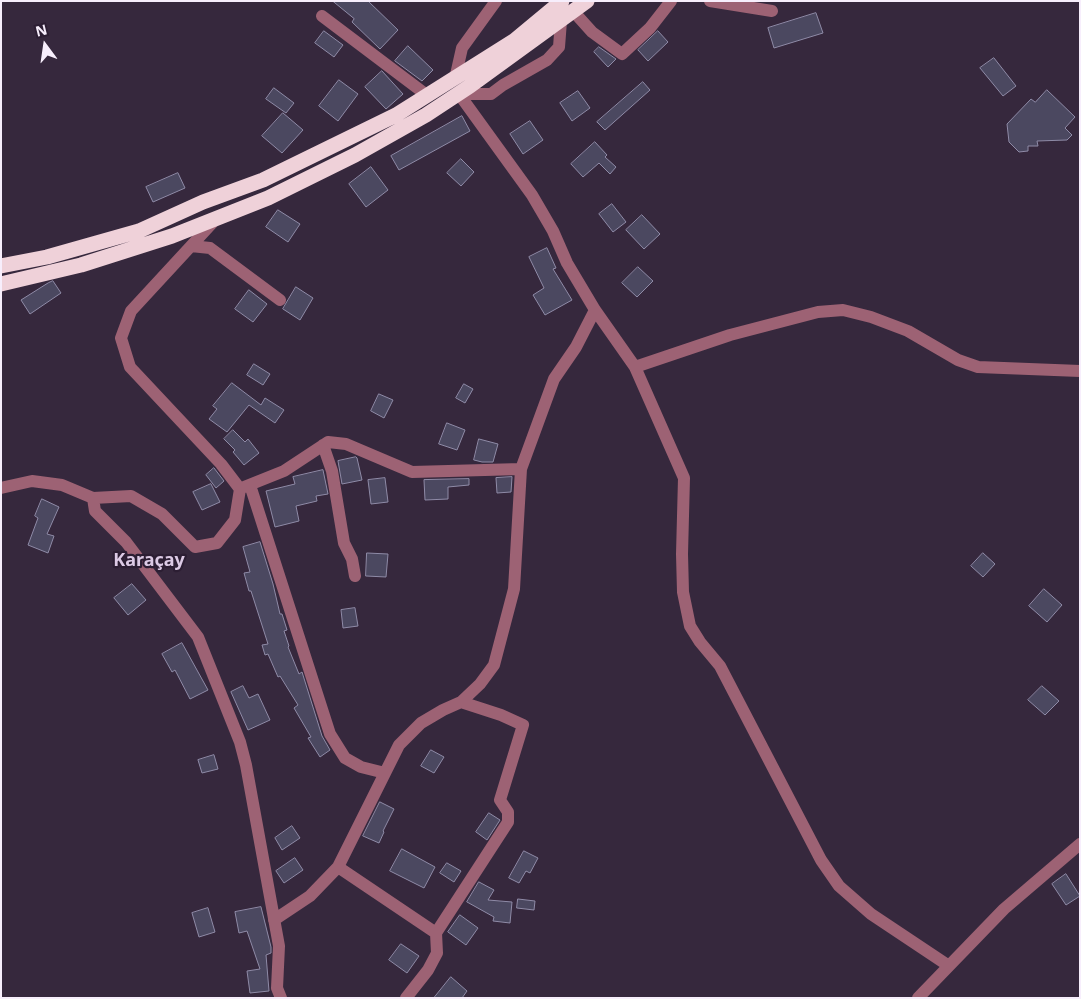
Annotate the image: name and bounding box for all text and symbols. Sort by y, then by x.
text: N [33,19,49,41]
north arrow [20,20,70,70]
district label: Karaçay [113,550,185,572]

